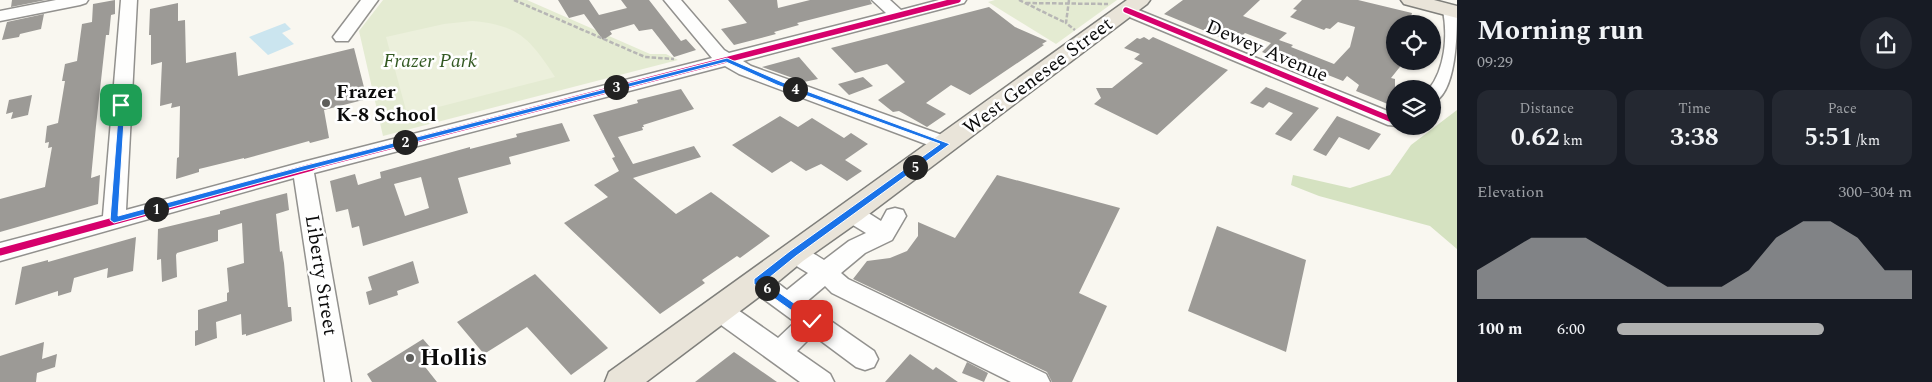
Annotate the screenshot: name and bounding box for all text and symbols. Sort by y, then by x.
street label: West Genesee Street [957,9,1119,143]
text: Morning run [1477,9,1644,52]
street label: Dewey Avenue [1201,12,1333,90]
map controls [1386,15,1441,135]
button: locate [1386,15,1441,70]
button: share [1860,17,1912,69]
park label: Frazer Park [383,46,478,76]
text: 09:29 [1477,50,1513,74]
pin: 3 [604,74,628,100]
pin: 4 [782,76,808,102]
place label: Frazer K-8 School [336,77,436,130]
text: 3 [613,77,620,98]
text: 4 [792,79,799,100]
button: layers [1386,80,1441,135]
pin [100,84,142,126]
icon: arrive [107,91,135,119]
marker: Frazer K-8 School [320,97,332,109]
text: Distance [1520,98,1574,119]
text: Time [1678,98,1711,119]
text: Pace [1828,98,1857,119]
text: 0.62 [1511,119,1560,157]
text: 3:38 [1670,119,1719,157]
text: 5:51 [1804,119,1853,157]
pin: 2 [392,130,418,154]
text: km [1560,130,1583,151]
text: /km [1853,130,1880,151]
text: 2 [402,132,409,153]
pin: 5 [902,154,928,180]
text: 5 [912,157,919,178]
text: Elevation [1477,180,1544,204]
text: 300–304 m [1838,180,1912,204]
pin: 1 [144,196,168,222]
text: 1 [153,199,160,220]
street label: Liberty Street [297,212,345,338]
pin: 6 [754,276,780,300]
text: 6 [764,278,771,299]
pin [791,300,833,342]
icon: check [798,307,826,335]
text: 100 m [1477,317,1522,341]
text: 6:00 [1557,317,1585,341]
place label: Hollis [420,340,487,376]
marker: Hollis [404,352,416,364]

